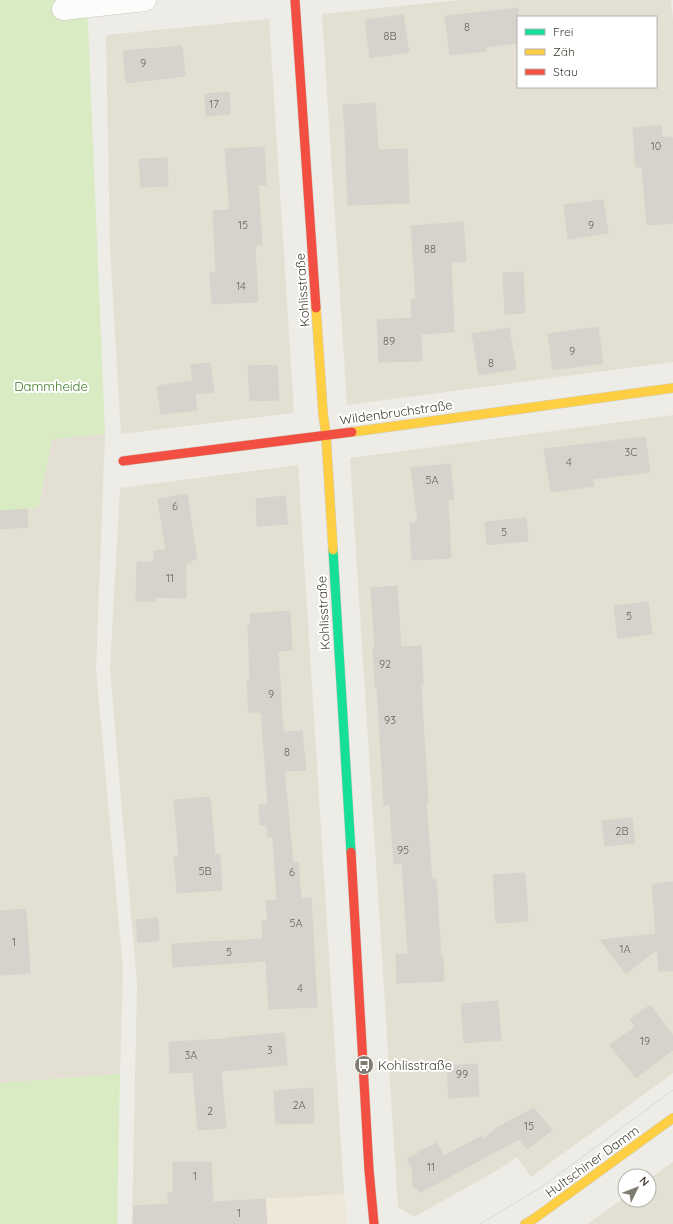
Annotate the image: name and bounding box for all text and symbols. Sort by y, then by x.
legend [517,16,657,88]
house number: 8 [464,20,470,34]
text: Frei [553,24,573,39]
house number: 8B [383,29,397,43]
text: Zäh [553,44,575,59]
house number: 9 [140,56,146,70]
text: Stau [553,64,578,79]
house number: 17 [209,97,219,111]
house number: 10 [651,139,661,153]
house number: 15 [238,218,248,232]
house number: 9 [588,218,594,232]
house number: 88 [424,242,436,256]
street label: Kohlisstraße [291,253,313,327]
house number: 14 [236,279,246,293]
house number: 89 [383,334,395,348]
house number: 9 [569,344,575,358]
house number: 8 [488,356,494,370]
park label: Dammheide [14,378,88,394]
street label: Wildenbruchstraße [339,396,453,428]
house number: 3C [625,445,637,459]
house number: 4 [566,455,572,469]
house number: 5A [425,473,439,487]
house number: 6 [172,499,178,513]
house number: 5 [501,525,507,539]
house number: 11 [166,571,174,585]
street label: Kohlisstraße [313,576,333,650]
house number: 5 [626,609,632,623]
house number: 92 [379,657,391,671]
house number: 9 [268,687,274,701]
house number: 93 [384,713,396,727]
house number: 8 [284,745,290,759]
house number: 2B [615,824,629,838]
house number: 95 [397,843,409,857]
house number: 5B [198,864,212,878]
house number: 6 [289,865,295,879]
house number: 5A [289,916,303,930]
house number: 1 [12,935,16,949]
house number: 1A [619,942,631,956]
house number: 5 [226,945,232,959]
house number: 4 [297,981,303,995]
house number: 19 [640,1034,650,1048]
house number: 3 [267,1043,273,1057]
house number: 3A [185,1048,197,1062]
bus stop icon: Kohlisstraße [353,1054,375,1076]
place label: Kohlisstraße [378,1057,452,1073]
house number: 99 [456,1067,468,1081]
house number: 2A [292,1098,306,1112]
house number: 2 [207,1104,213,1118]
house number: 15 [524,1119,534,1133]
street label: Hultschiner Damm [542,1122,642,1200]
house number: 11 [427,1160,435,1174]
north arrow [617,1168,657,1208]
house number: 1 [193,1169,197,1183]
text: N [636,1173,652,1189]
house number: 1 [237,1206,241,1220]

